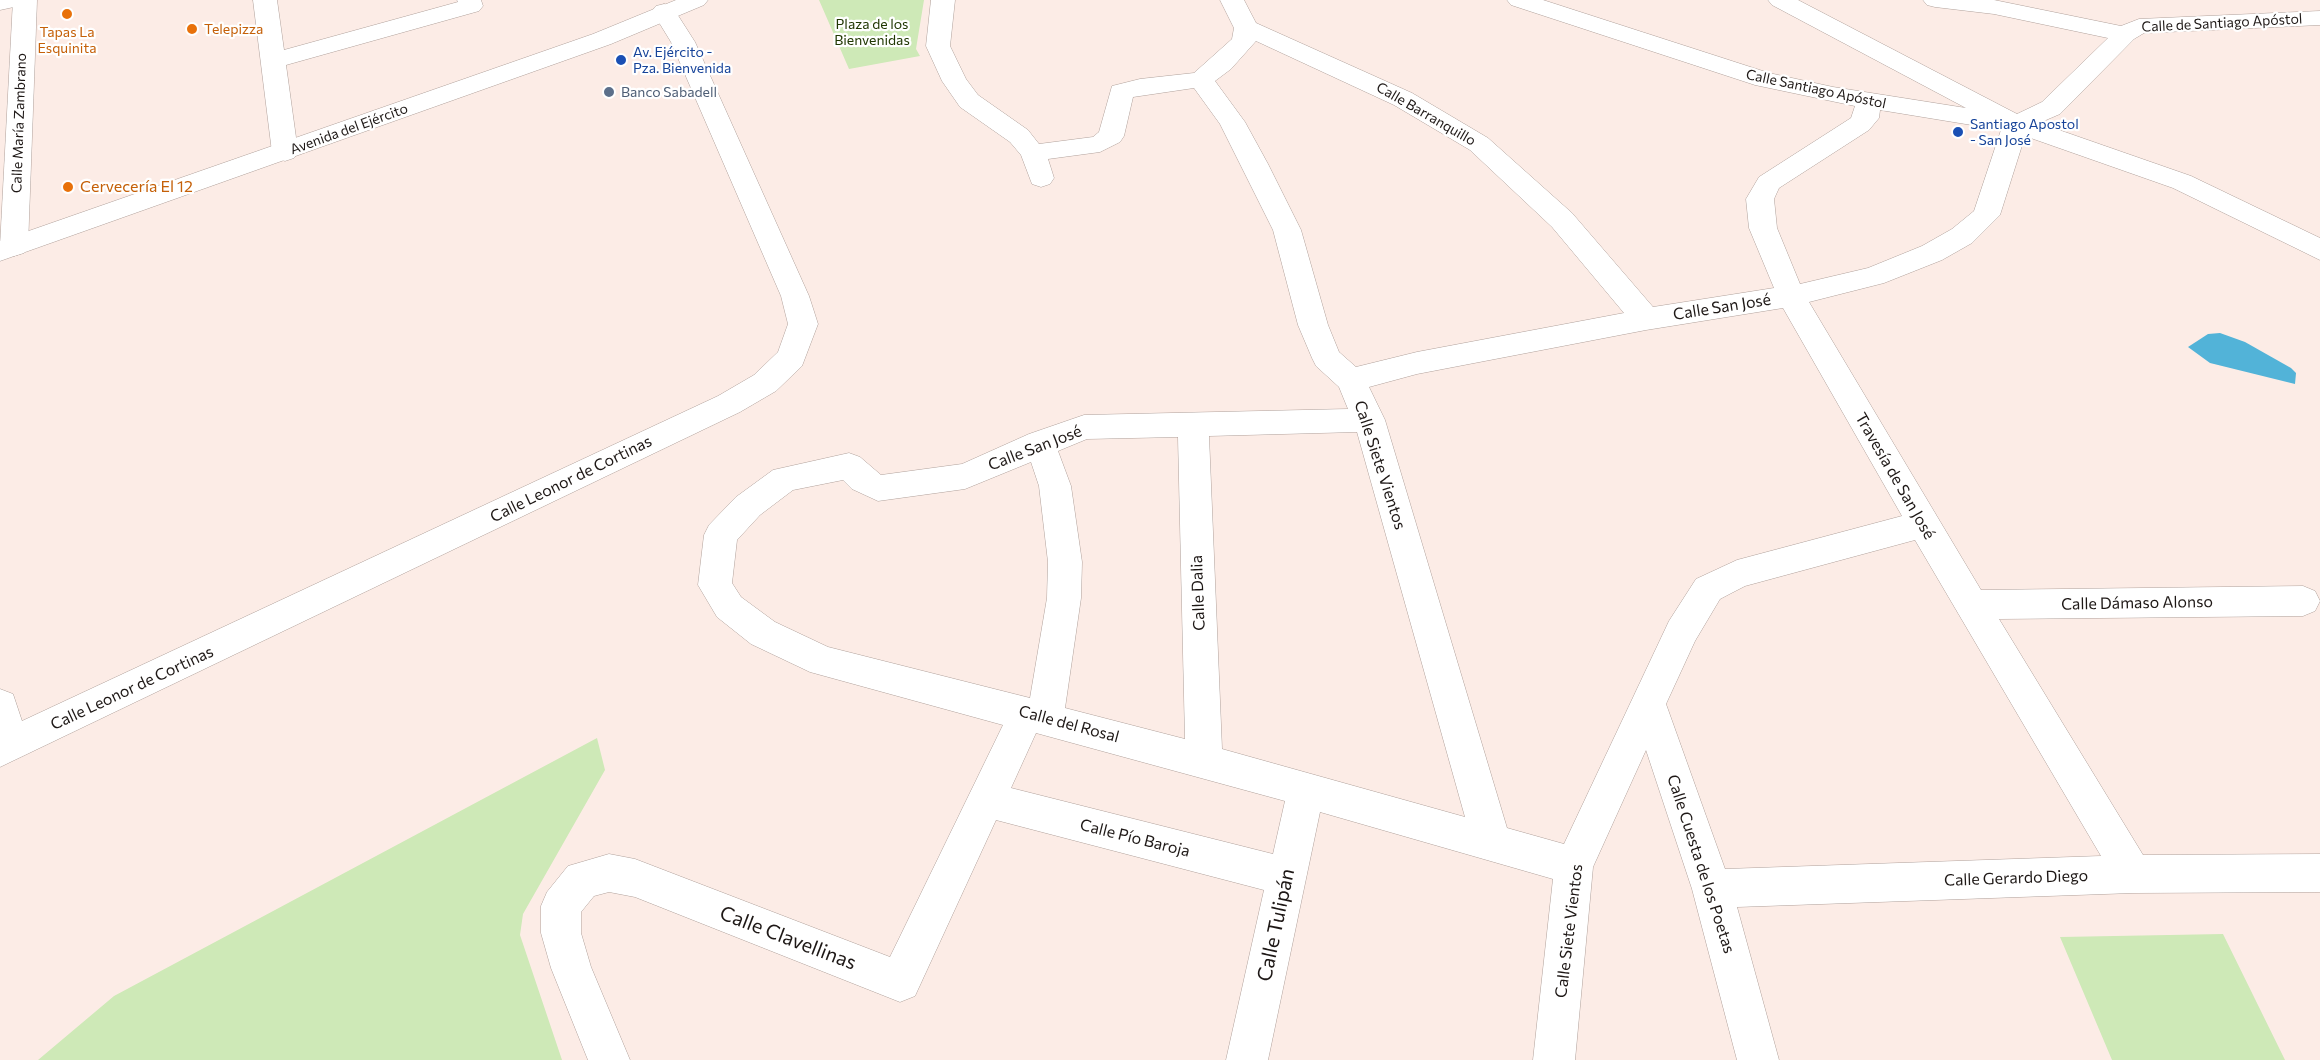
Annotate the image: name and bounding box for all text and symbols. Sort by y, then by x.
marker: Tapas La Esquinita [60,7,74,21]
street label: Calle de Santiago Apóstol [2141,10,2303,36]
park label: Plaza de los Bienvenidas [834,16,910,48]
place label: Telepizza [204,21,263,37]
marker: Telepizza [185,22,199,36]
place label: Tapas La Esquinita [38,24,96,56]
place label: Av. Ejército - Pza. Bienvenida [633,44,731,76]
street label: Calle María Zambrano [8,53,30,193]
marker: Av. Ejército - Pza. Bienvenida [614,53,628,67]
street label: Calle Santiago Apóstol [1744,66,1888,112]
street label: Calle Barranquillo [1373,79,1479,149]
place label: Banco Sabadell [621,84,717,100]
marker: Banco Sabadell [602,85,616,99]
street label: Avenida del Ejército [288,100,410,158]
place label: Santiago Apostol - San José [1970,116,2079,148]
marker: Santiago Apostol - San José [1951,125,1965,139]
place label: Cervecería El 12 [80,177,193,197]
marker: Cervecería El 12 [61,180,75,194]
street label: Calle San José [1672,290,1772,324]
street label: Calle Siete Vientos [1350,398,1410,532]
street label: Travesía de San José [1851,409,1939,543]
street label: Calle San José [985,421,1085,475]
street label: Calle Leonor de Cortinas [487,431,655,527]
street label: Calle Dalia [1187,555,1209,631]
street label: Calle Dámaso Alonso [2061,592,2213,614]
street label: Calle Leonor de Cortinas [48,642,216,734]
street label: Calle del Rosal [1017,701,1121,747]
street label: Calle Cuesta de los Poetas [1663,772,1739,956]
street label: Calle Pío Baroja [1078,815,1192,861]
street label: Calle Siete Vientos [1551,863,1587,999]
street label: Calle Tulipán [1252,866,1300,984]
street label: Calle Gerardo Diego [1944,866,2088,890]
street label: Calle Clavellinas [716,901,860,975]

